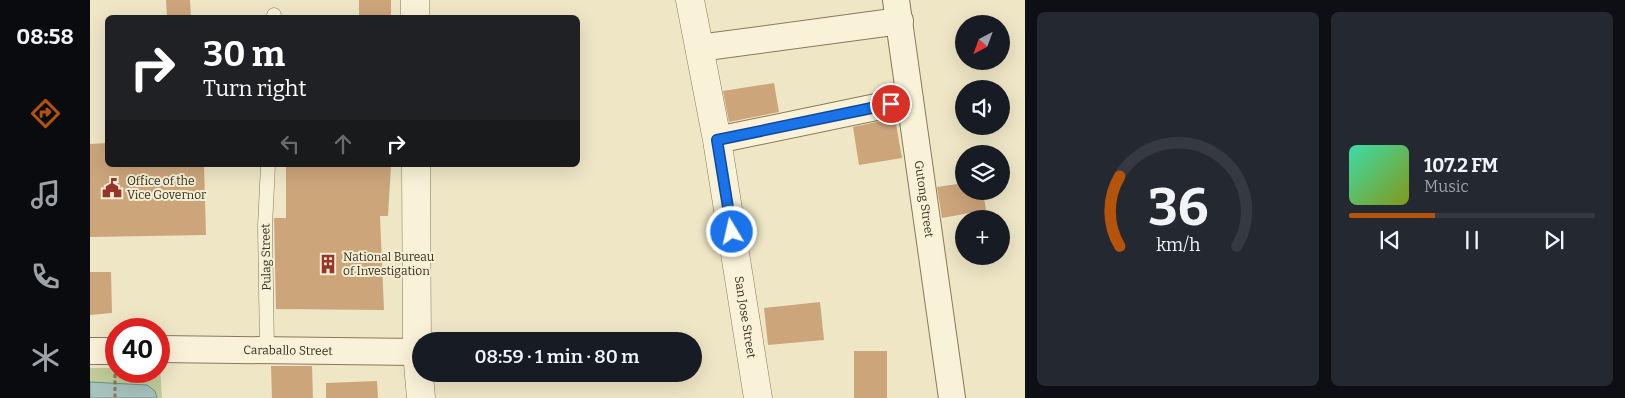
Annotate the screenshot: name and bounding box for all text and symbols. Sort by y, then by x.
north arrow [955,15,1010,70]
map controls [955,15,1010,265]
text: 08:58 [16,23,74,50]
text: 30 m [203,33,285,75]
icon: right [120,35,185,100]
text: Turn right [203,75,306,102]
button: sound [955,80,1010,135]
pin [870,83,912,125]
icon: arrive [877,90,905,118]
icon: directions [28,96,63,131]
icon: left [276,130,304,158]
icon: ahead [329,130,357,158]
icon: right [382,130,410,158]
button: layers [955,145,1010,200]
text: 107.2 FM [1424,154,1498,177]
street label: Gutong Street [912,159,936,239]
place label: Office of the Vice Governor [127,174,207,202]
text: 36 [1148,176,1208,239]
icon: music [28,177,63,212]
public building icon: Office of the Vice Governor [101,177,123,199]
text: Music [1424,177,1469,196]
position arrow [705,205,757,257]
button: + [955,210,1010,265]
street label: Pulag Street [258,223,274,291]
icon: previous [1376,226,1404,254]
icon: pause [1458,226,1486,254]
icon: next [1540,226,1568,254]
text: km/h [1156,234,1200,256]
place label: National Bureau of Investigation [343,250,435,278]
building icon: National Bureau of Investigation [317,253,339,275]
icon: phone [28,259,63,294]
street label: San Jose Street [732,275,759,360]
speed limit sign: 40 [105,318,170,383]
icon: climate [28,340,63,375]
street label: Caraballo Street [243,343,333,358]
text: 08:59 · 1 min · 80 m [475,345,639,368]

